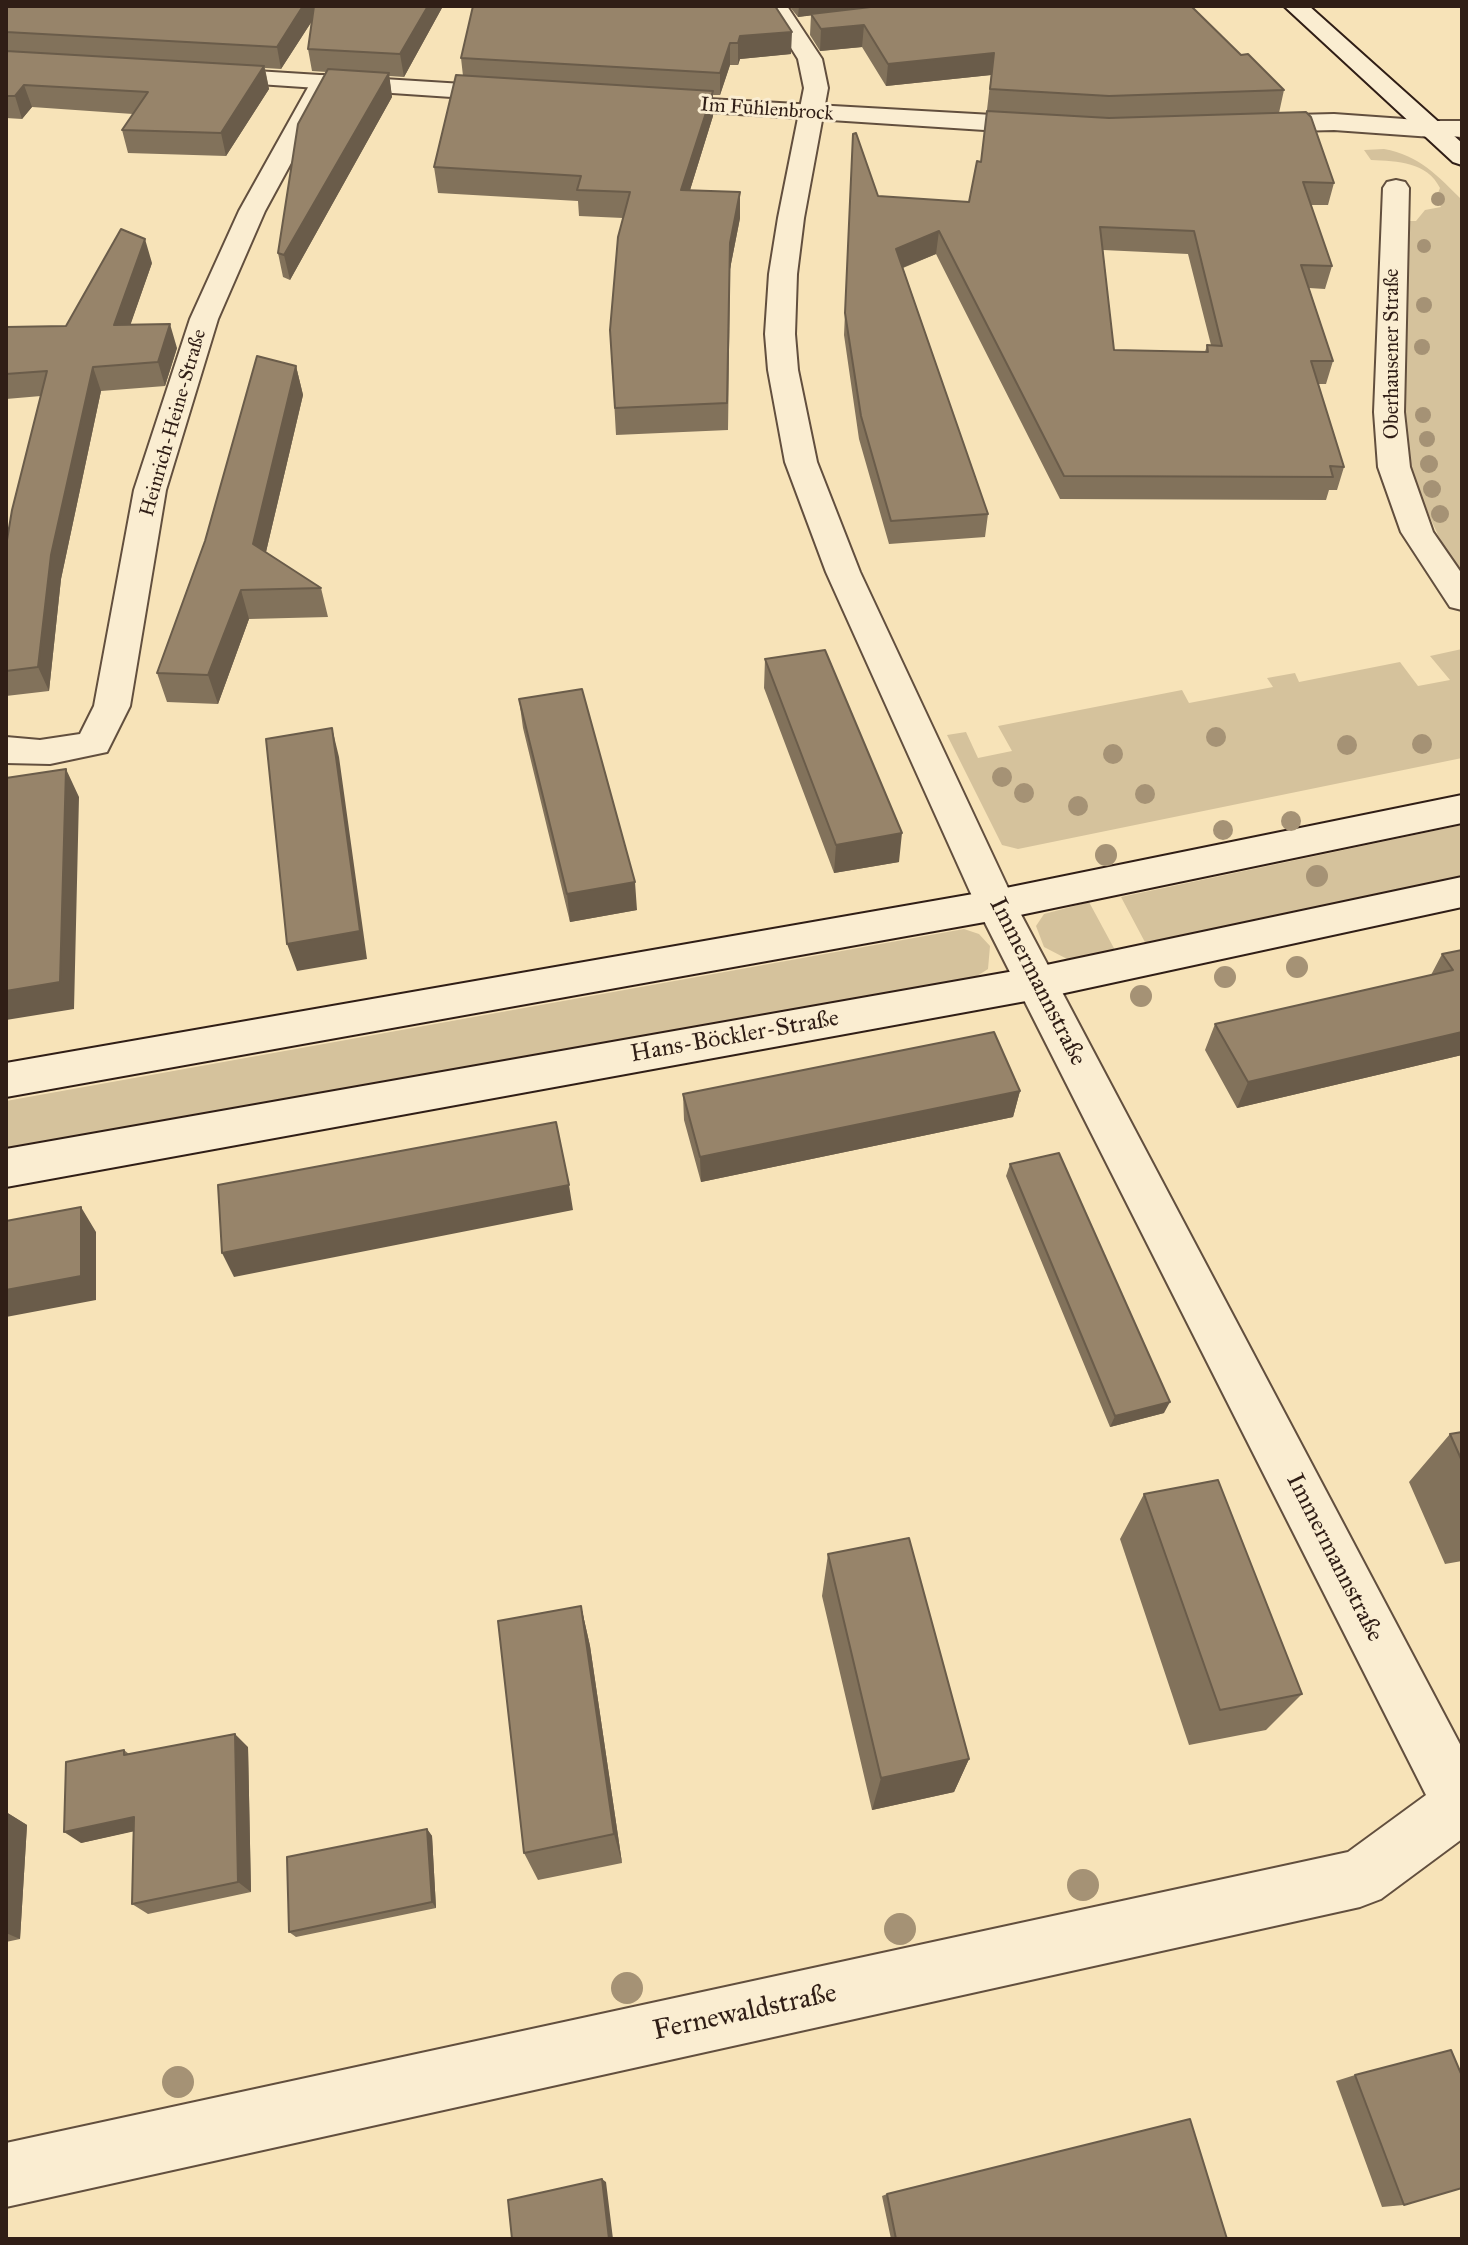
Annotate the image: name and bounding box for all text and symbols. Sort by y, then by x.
street label: Im Fuhlenbrock [699,93,835,127]
street label: Oberhausener Straße [1381,269,1405,439]
street label: Heinrich-Heine-Straße [136,326,212,520]
street label: Immermannstraße [982,893,1092,1071]
street label: Hans-Böckler-Straße [629,1004,841,1070]
street label: Immermannstraße [1279,1469,1389,1647]
street label: Fernewaldstraße [650,1977,840,2049]

